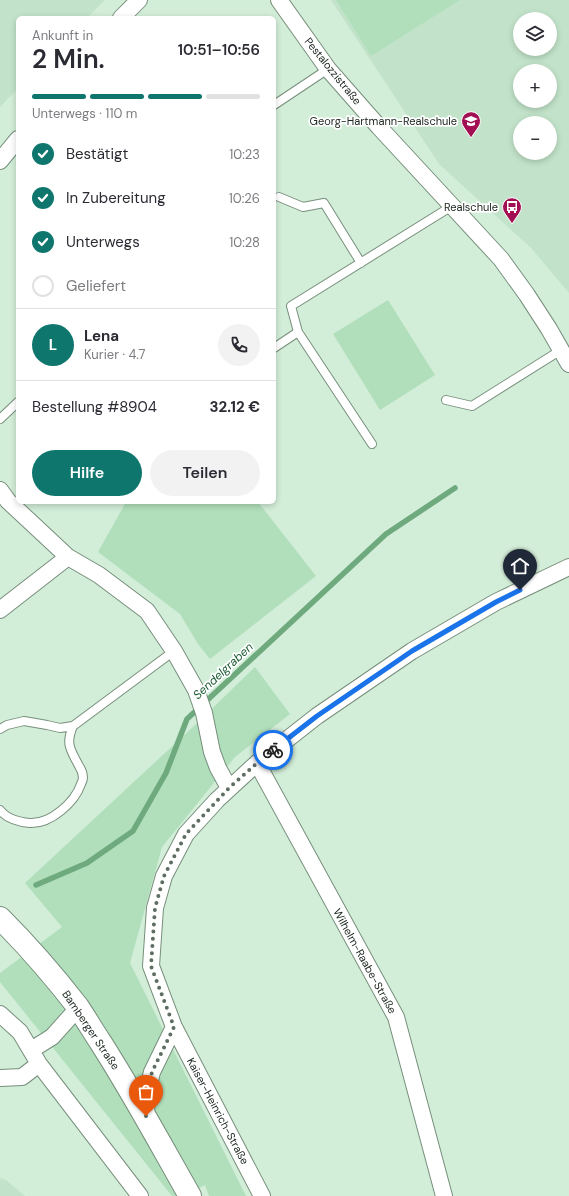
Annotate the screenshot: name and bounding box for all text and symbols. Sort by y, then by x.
map controls [513,12,557,160]
button: layers [513,12,557,56]
text: Ankunft in [32,27,93,44]
street label: Pestalozzistraße [302,35,364,107]
text: 10:51–10:56 [178,40,260,60]
text: 2 Min. [32,42,105,76]
button: + [513,64,557,108]
text: Unterwegs · 110 m [32,105,137,122]
school or university icon: Georg-Hartmann-Realschule [460,110,482,138]
place label: Georg-Hartmann-Realschule [310,114,457,128]
button: − [513,116,557,160]
icon: check [32,143,54,165]
text: Bestätigt [66,144,128,164]
text: 10:23 [229,146,260,163]
icon: check [32,187,54,209]
text: In Zubereitung [66,188,166,208]
text: 10:26 [229,190,260,207]
bus stop icon: Realschule [501,196,523,224]
place label: Realschule [444,200,498,214]
icon: check [32,231,54,253]
text: Unterwegs [66,232,140,252]
text: 10:28 [229,234,260,251]
text: Geliefert [66,276,126,296]
button: phone [218,324,260,366]
text: Lena [84,326,119,346]
text: L [49,335,57,355]
text: Kurier · 4.7 [84,346,145,363]
text: Bestellung #8904 [32,397,157,417]
text: 32.12 € [210,397,260,417]
button: Hilfe [32,450,142,496]
button: Teilen [150,450,260,496]
pin [503,549,537,590]
icon: home [509,555,531,577]
water label: Sendelgraben [190,639,257,703]
courier [253,730,293,770]
icon: bike [262,739,284,761]
street label: Wilhelm-Raabe-Straße [330,906,400,1016]
street label: Bamberger Straße [59,988,123,1072]
street label: Kaiser-Heinrich-Straße [184,1055,252,1167]
pin [129,1075,163,1116]
icon: bag [135,1081,157,1103]

